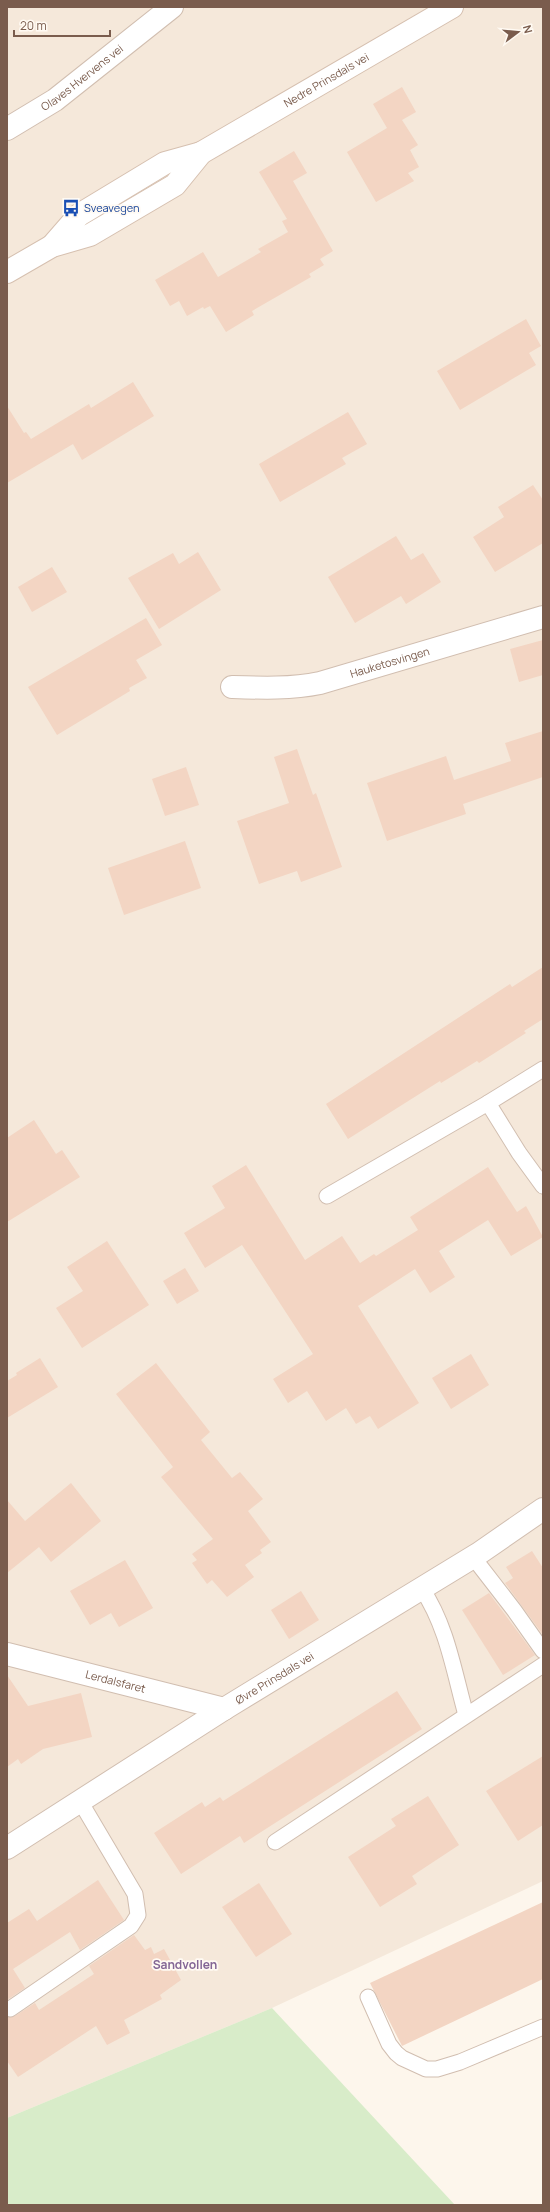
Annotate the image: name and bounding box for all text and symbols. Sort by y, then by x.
scale bar [14,12,110,38]
north arrow [498,12,538,52]
text: 20 m [20,17,47,34]
text: N [520,23,536,35]
street label: Olaves Hvervens vei [38,41,126,114]
street label: Nedre Prinsdals vei [281,49,371,110]
bus stop icon: Sveavegen [61,198,81,218]
place label: Sveavegen [84,200,139,215]
street label: Hauketosvingen [348,643,431,681]
street label: Øvre Prinsdals vei [232,1648,316,1707]
street label: Lerdalsfaret [84,1666,147,1696]
district label: Sandvollen [153,1956,217,1973]

